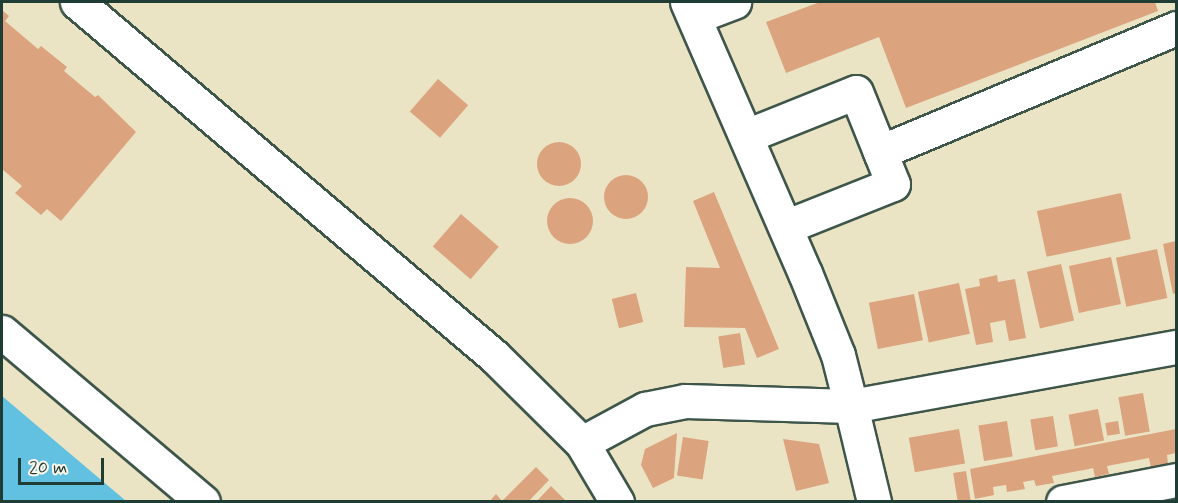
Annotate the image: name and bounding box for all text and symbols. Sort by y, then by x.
scale bar [21,446,106,484]
text: 20 m [29,456,67,480]

